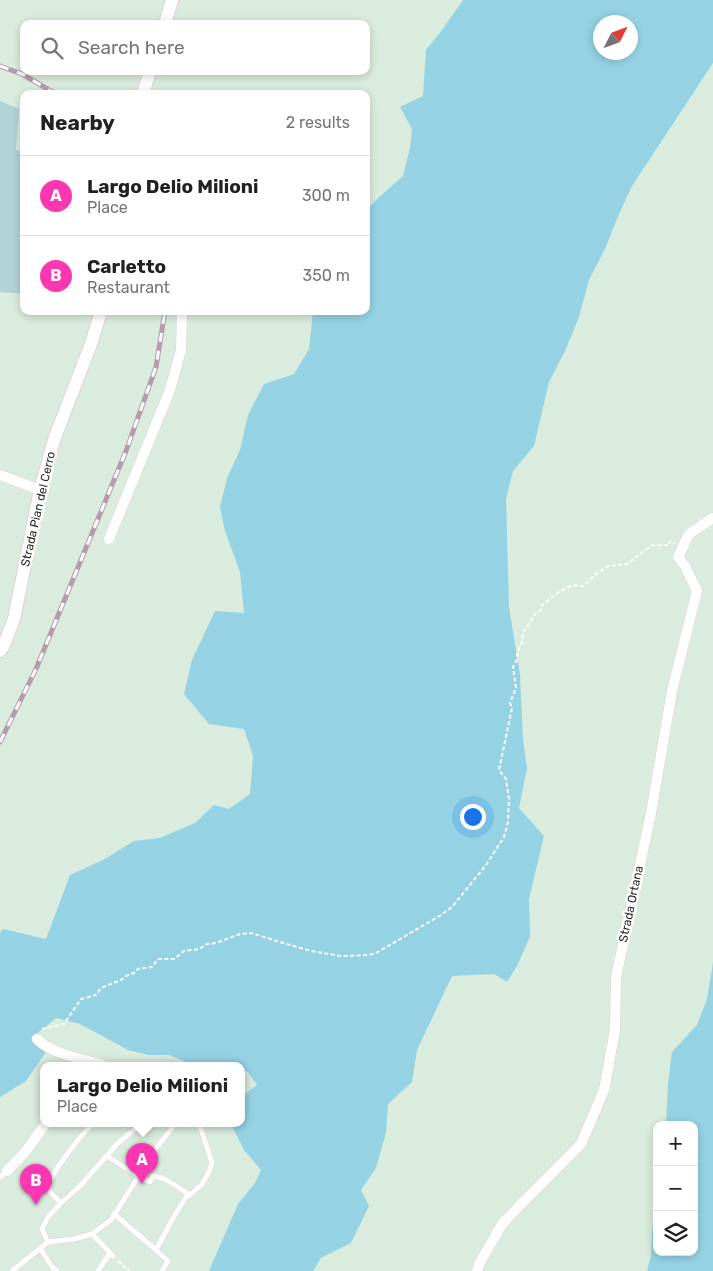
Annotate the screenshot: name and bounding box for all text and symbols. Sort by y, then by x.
north arrow [593,15,638,60]
search box [20,20,370,75]
icon: search [38,34,66,62]
text: Search here [78,36,185,59]
text: Nearby [40,110,115,135]
text: 2 results [286,113,350,132]
text: Largo Delio Milioni [87,175,259,198]
text: A [50,186,62,205]
text: 300 m [302,186,350,205]
text: Place [87,198,128,217]
text: Carletto [87,255,166,278]
text: B [50,266,62,285]
text: 350 m [303,266,350,285]
text: Restaurant [87,278,170,297]
street label: Strada Pian del Cerro [18,450,58,568]
your location [460,804,486,830]
street label: Strada Ortana [616,864,646,944]
popup [40,1062,245,1127]
text: Largo Delio Milioni [57,1074,228,1097]
text: Place [57,1097,98,1116]
map controls [653,1121,698,1256]
button: + [653,1121,698,1166]
pin: A [126,1143,158,1184]
pin: B [20,1164,52,1205]
button: − [653,1166,698,1211]
button: layers [653,1211,698,1256]

